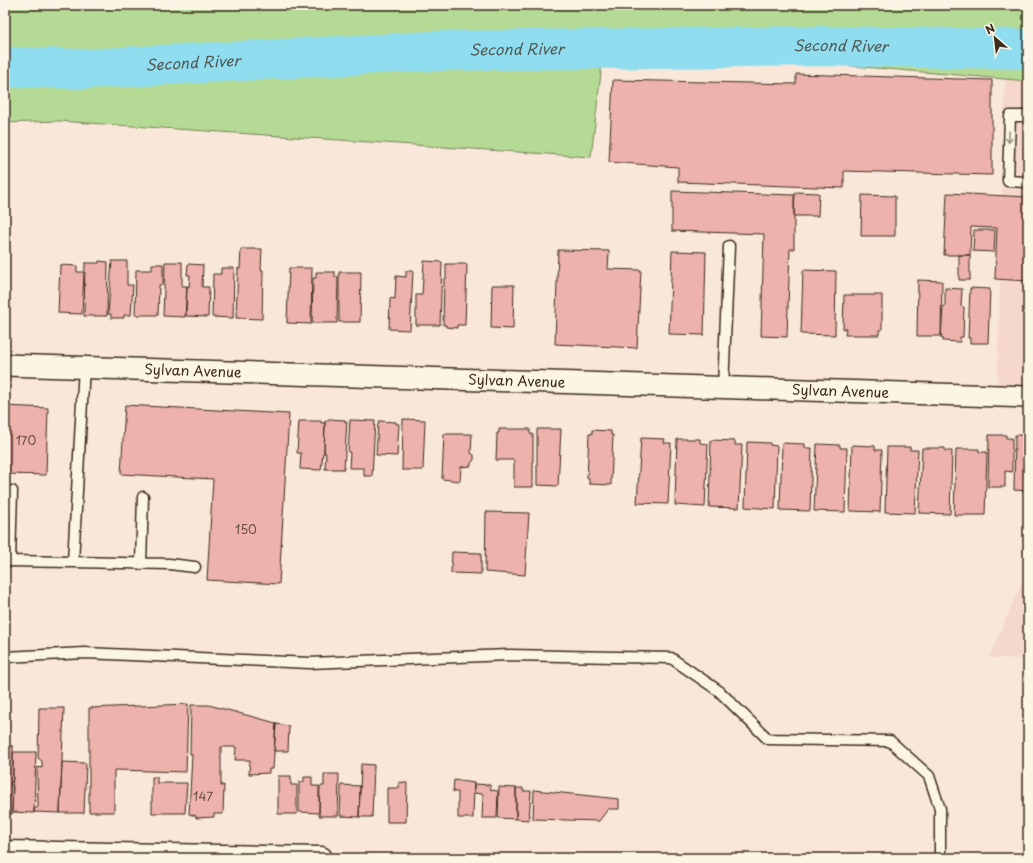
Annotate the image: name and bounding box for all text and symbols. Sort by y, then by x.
north arrow [975,18,1015,58]
text: N [982,19,998,38]
water label: Second River [793,33,890,57]
water label: Second River [469,36,566,61]
water label: Second River [145,48,243,76]
one-way arrow [1005,130,1013,143]
street label: Sylvan Avenue [144,358,242,382]
street label: Sylvan Avenue [468,368,566,393]
street label: Sylvan Avenue [792,379,890,403]
house number: 170 [16,431,37,449]
house number: 150 [235,520,257,538]
house number: 147 [193,787,213,805]

